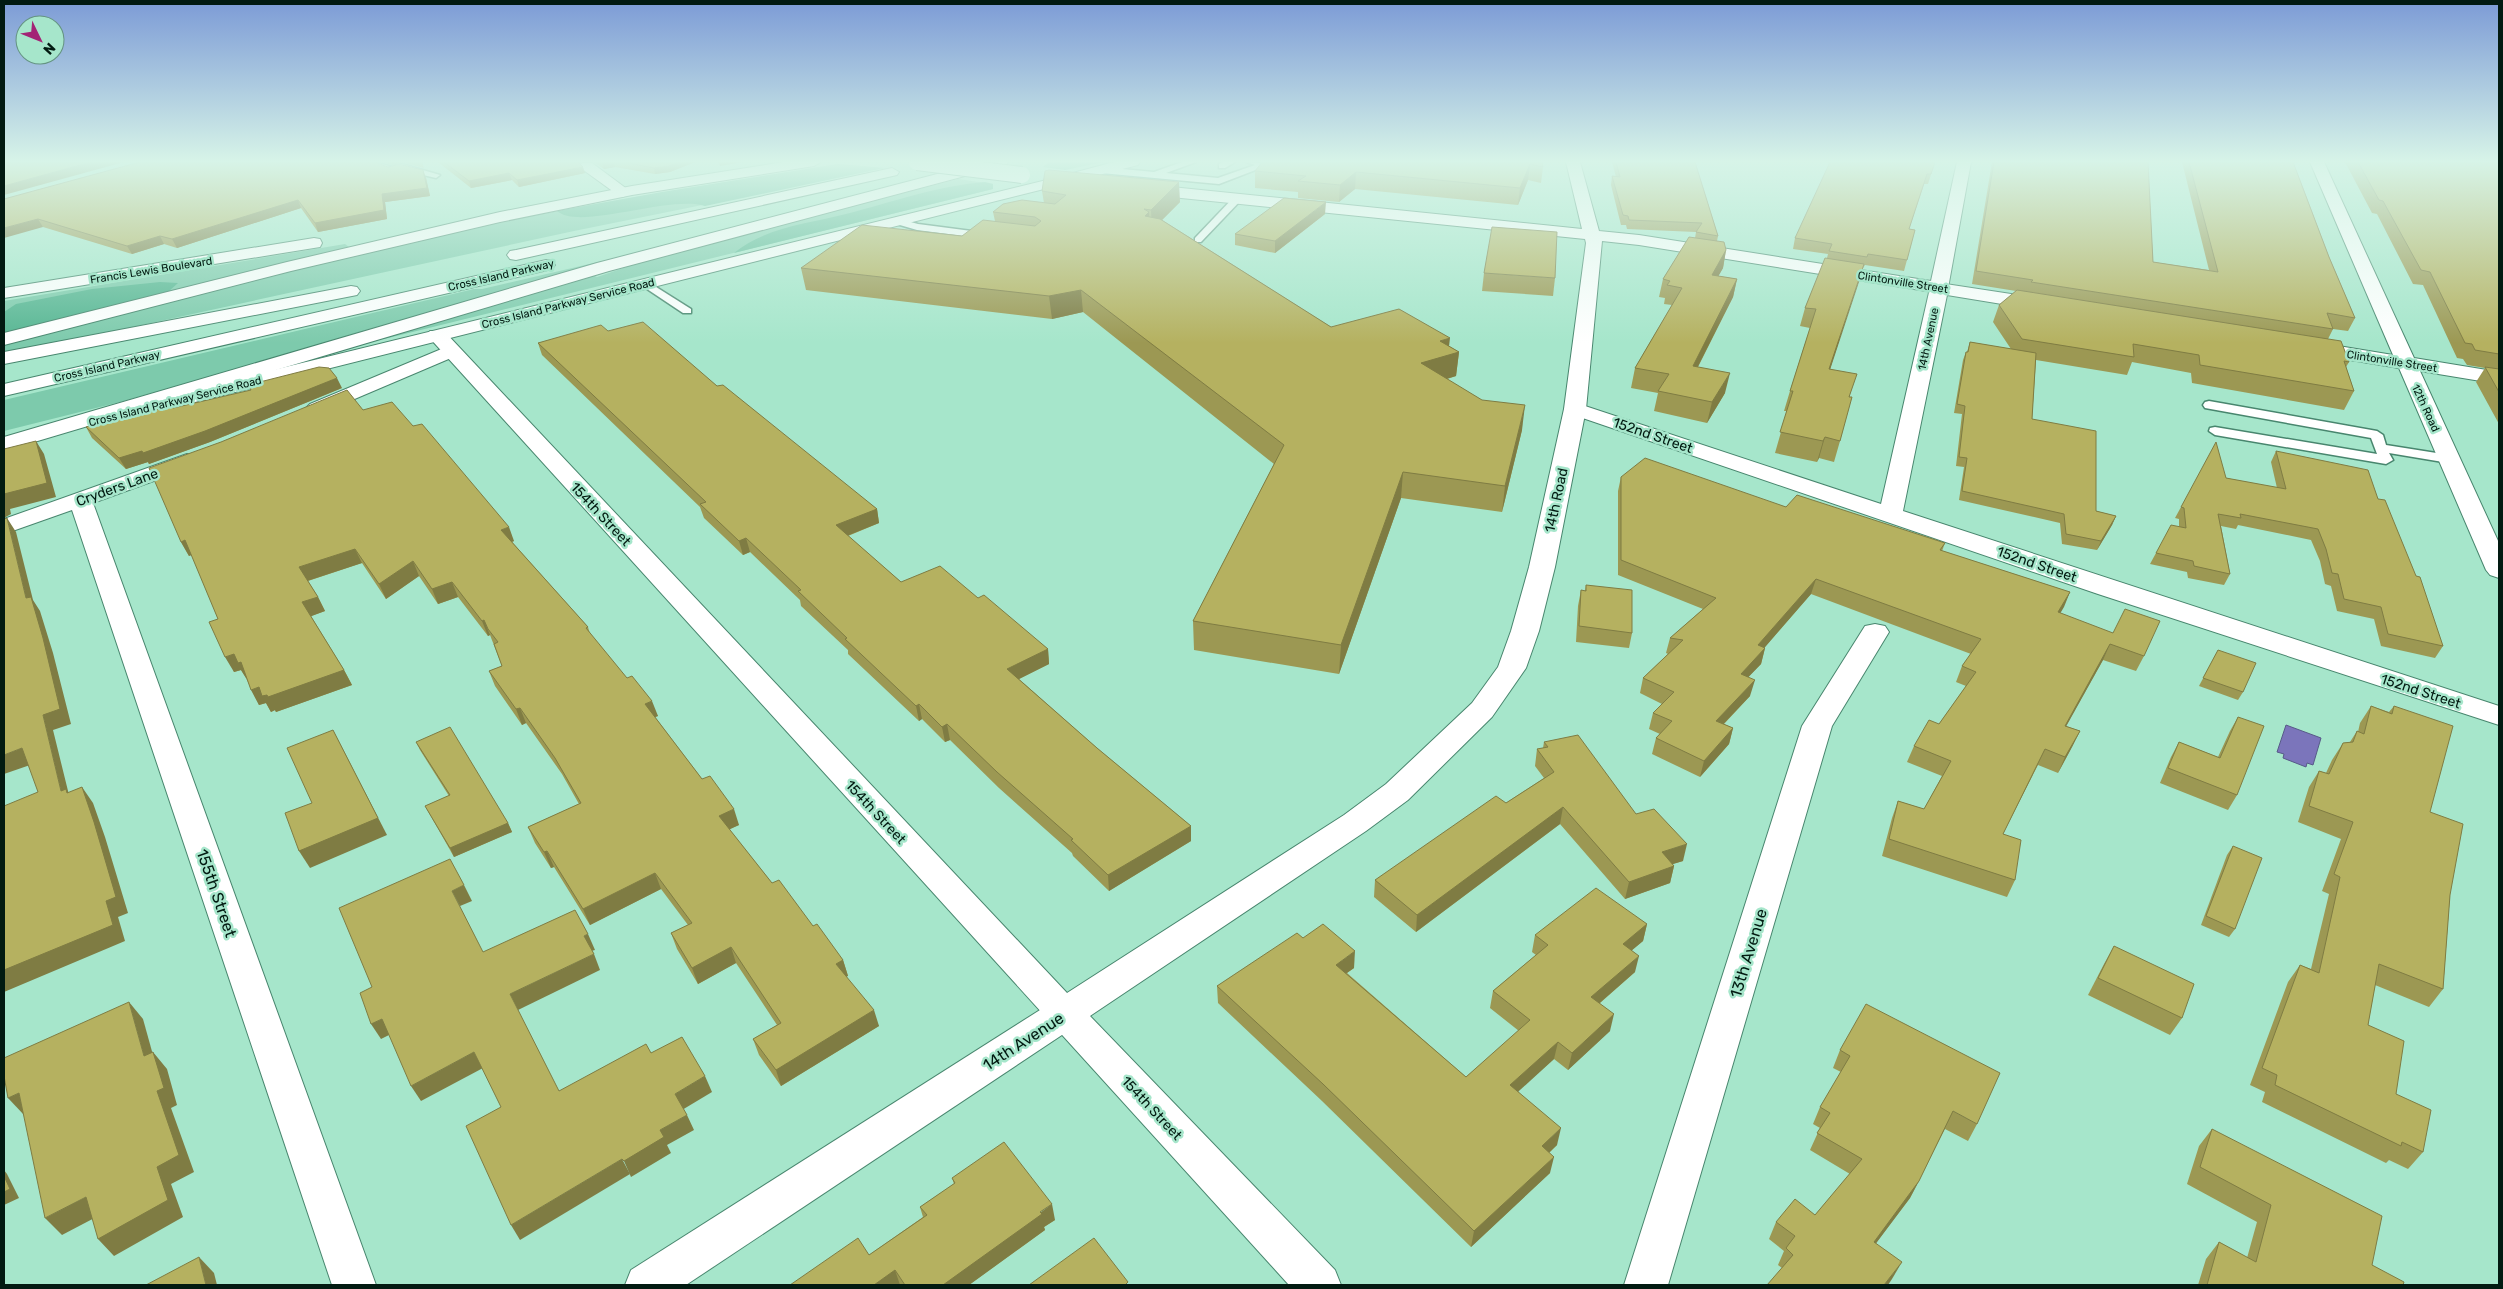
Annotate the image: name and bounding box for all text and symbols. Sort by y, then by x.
north arrow [15,15,65,65]
text: N [39,39,59,58]
street label: Francis Lewis Boulevard [89,254,213,287]
street label: Cross Island Parkway [447,257,555,294]
street label: Clintonville Street [1857,269,1950,296]
street label: Cross Island Parkway Service Road [480,276,656,331]
street label: 14th Avenue [1916,307,1941,372]
street label: Cross Island Parkway [53,348,161,385]
street label: Clintonville Street [2346,348,2439,375]
street label: Cross Island Parkway Service Road [87,374,263,429]
street label: 12th Road [2409,382,2442,434]
street label: 152nd Street [1611,414,1695,457]
street label: Cryders Lane [74,465,161,510]
street label: 14th Road [1541,466,1572,534]
street label: 154th Street [567,479,635,550]
street label: 152nd Street [1995,543,2079,586]
street label: 152nd Street [2379,671,2464,713]
street label: 154th Street [842,777,910,848]
street label: 155th Street [193,847,240,940]
street label: 13th Avenue [1726,906,1771,1000]
street label: 14th Avenue [979,1008,1067,1075]
street label: 154th Street [1118,1073,1186,1144]

